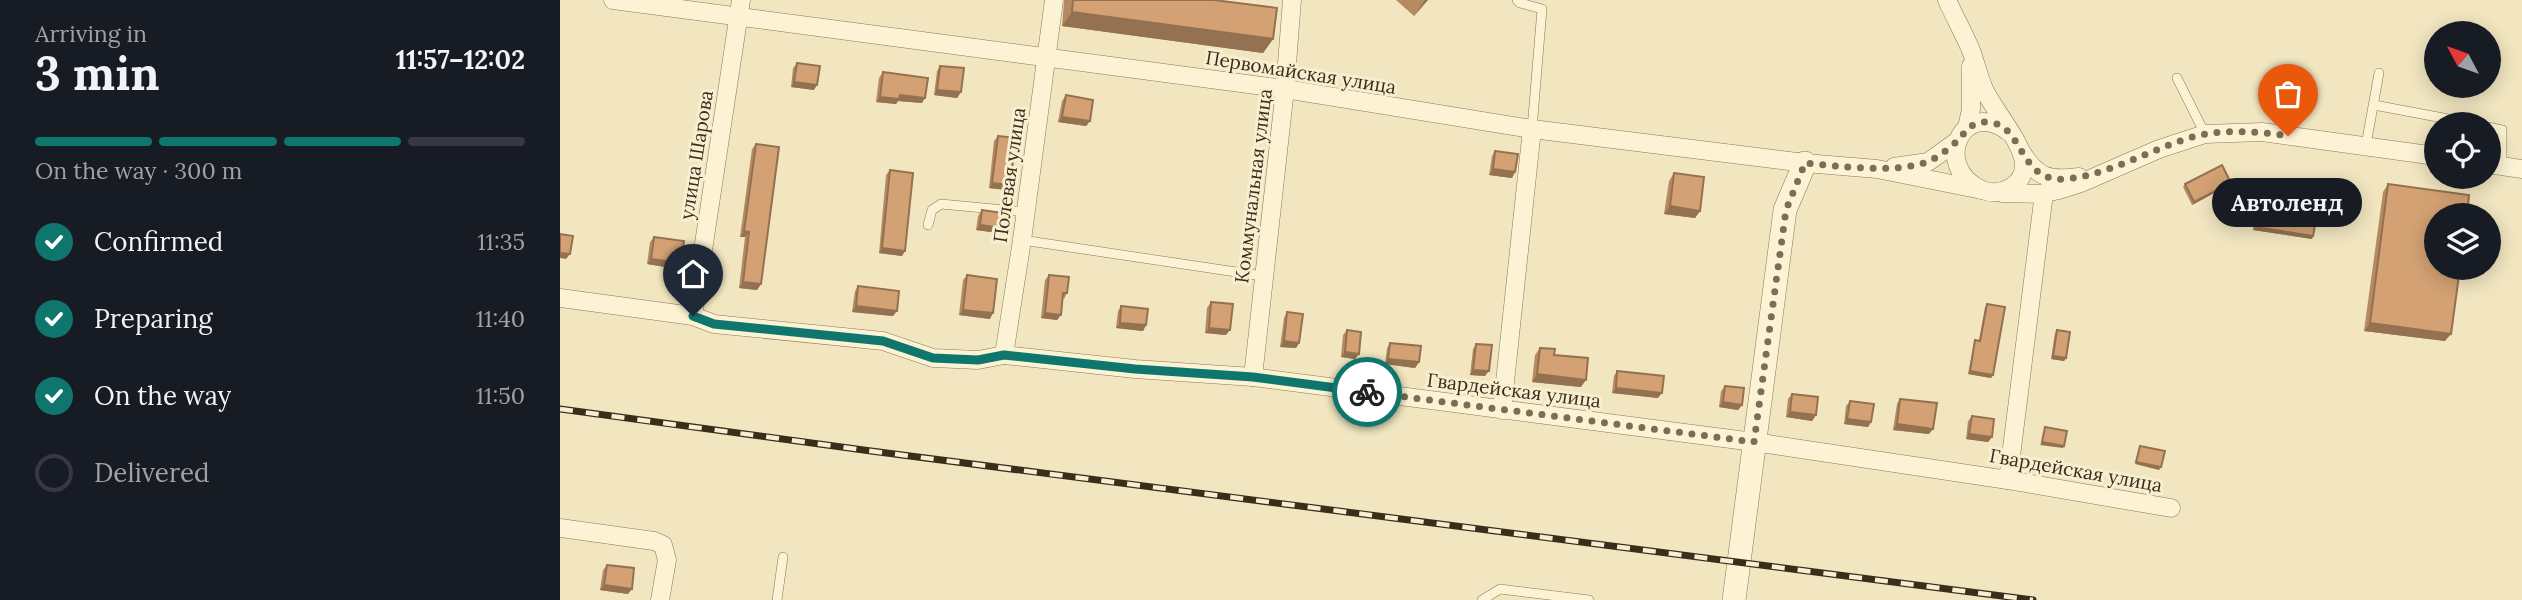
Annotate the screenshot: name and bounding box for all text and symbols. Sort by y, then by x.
text: Arriving in [35,19,147,48]
north arrow [2424,21,2501,98]
map controls [2424,21,2501,280]
text: 11:57–12:02 [396,43,525,76]
text: 3 min [35,44,160,103]
street label: Первомайская улица [1204,45,1398,99]
pin [2258,64,2318,136]
icon: bag [2269,75,2307,113]
street label: Коммунальная улица [1229,87,1277,285]
street label: улица Шарова [674,88,718,221]
street label: Полевая улица [988,106,1030,244]
button: locate [2424,112,2501,189]
text: On the way · 300 m [35,156,242,185]
callout: Автоленд [2213,178,2363,227]
text: Автоленд [2231,188,2343,217]
button: layers [2424,203,2501,280]
icon: check [35,223,73,261]
text: Confirmed [94,225,223,258]
text: 11:35 [477,227,525,256]
pin [663,244,723,316]
icon: home [674,255,712,293]
icon: check [35,300,73,338]
text: Preparing [94,302,213,335]
text: 11:40 [476,304,525,333]
courier [1332,357,1402,427]
street label: Гвардейская улица [1426,367,1602,413]
icon: bike [1348,373,1386,411]
icon: check [35,377,73,415]
text: On the way [94,379,231,412]
text: 11:50 [476,381,525,410]
street label: Гвардейская улица [1988,443,2164,497]
text: Delivered [94,456,210,489]

